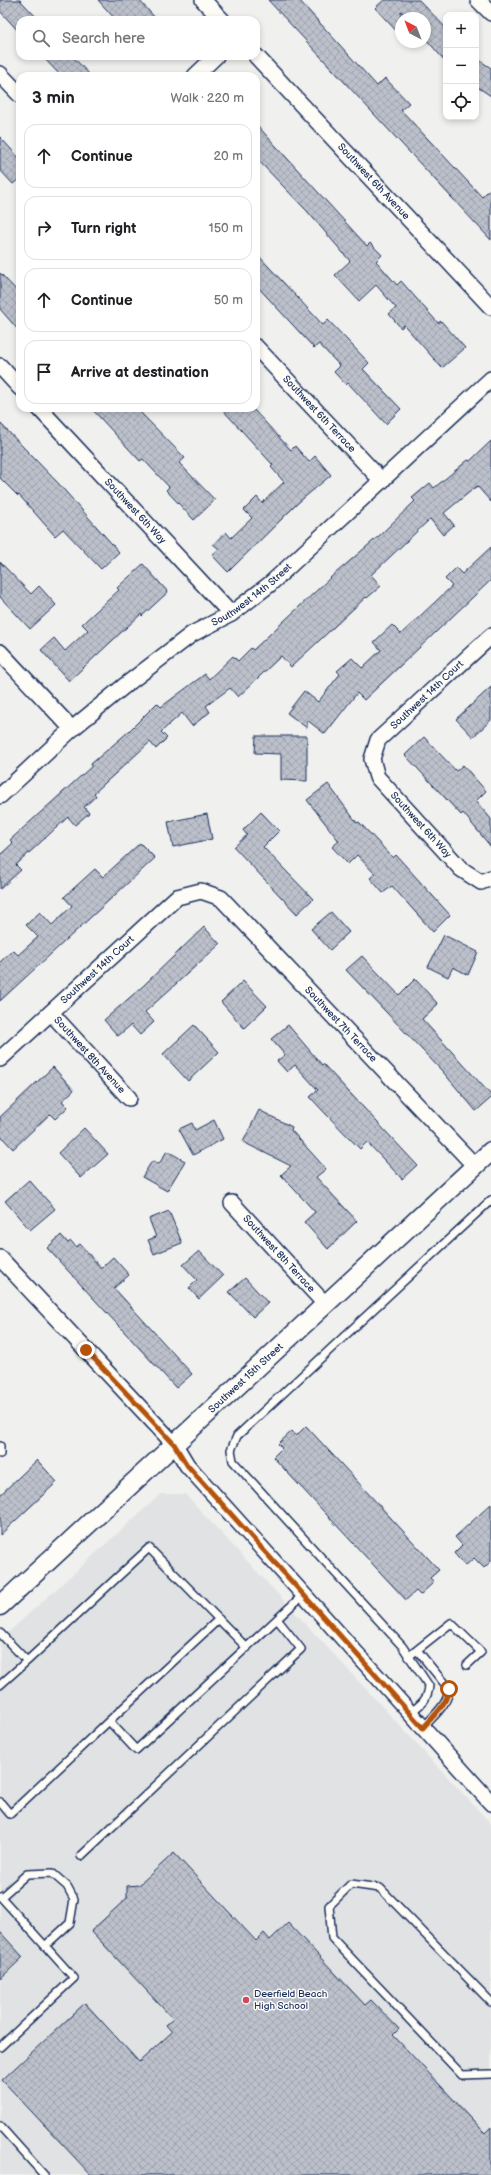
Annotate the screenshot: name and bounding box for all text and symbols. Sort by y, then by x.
north arrow [395,12,431,48]
map controls [443,12,479,120]
button: + [443,12,479,48]
search box [16,16,260,60]
icon: search [30,27,52,49]
text: Search here [62,29,145,48]
button: − [443,48,479,84]
button: locate [443,84,479,120]
text: 3 min [32,88,75,108]
text: Walk · 220 m [171,90,244,106]
street label: Southwest 6th Avenue [335,141,412,222]
icon: ahead [33,145,55,167]
text: Continue [71,147,133,166]
text: 20 m [213,148,243,164]
icon: right [33,217,55,239]
text: Turn right [71,219,136,238]
text: 150 m [209,220,243,236]
icon: ahead [33,289,55,311]
text: Continue [71,291,133,310]
text: 50 m [214,292,243,308]
icon: arrive [33,361,55,383]
text: Arrive at destination [71,363,209,382]
street label: Southwest 6th Terrace [280,373,358,455]
street label: Southwest 6th Way [102,476,169,547]
street label: Southwest 14th Street [209,561,294,629]
street label: Southwest 14th Court [388,658,466,732]
street label: Southwest 6th Way [388,789,454,861]
street label: Southwest 14th Court [58,933,137,1007]
street label: Southwest 7th Terrace [302,984,379,1065]
street label: Southwest 8th Avenue [51,1014,128,1096]
street label: Southwest 8th Terrace [240,1213,317,1295]
route end [77,1341,95,1359]
street label: Southwest 15th Street [206,1341,285,1416]
route start [440,1680,458,1698]
place label: Deerfield Beach High School [254,1988,328,2012]
marker: Deerfield Beach High School [241,1995,251,2005]

